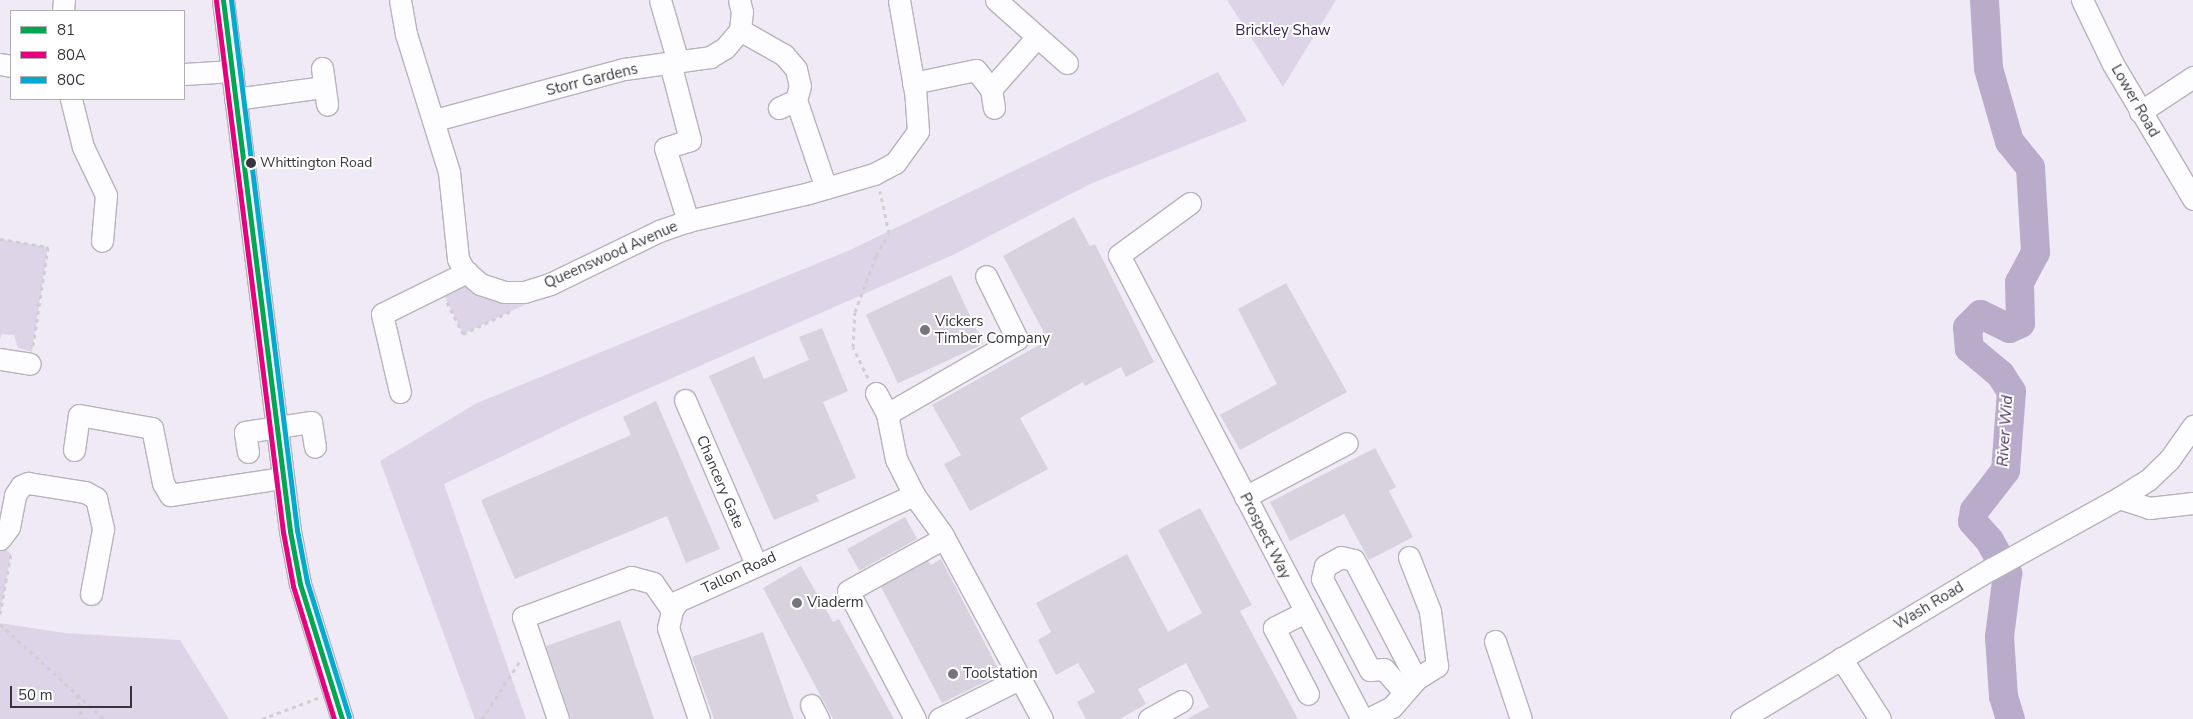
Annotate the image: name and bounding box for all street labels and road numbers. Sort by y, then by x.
street label: Storr Gardens [544,60,640,100]
street label: Lower Road [2107,61,2163,141]
street label: Queenswood Avenue [541,217,681,293]
street label: Chancery Gate [692,433,748,531]
street label: Prospect Way [1236,490,1294,582]
street label: Tallon Road [699,548,779,598]
street label: Wash Road [1891,578,1967,634]

